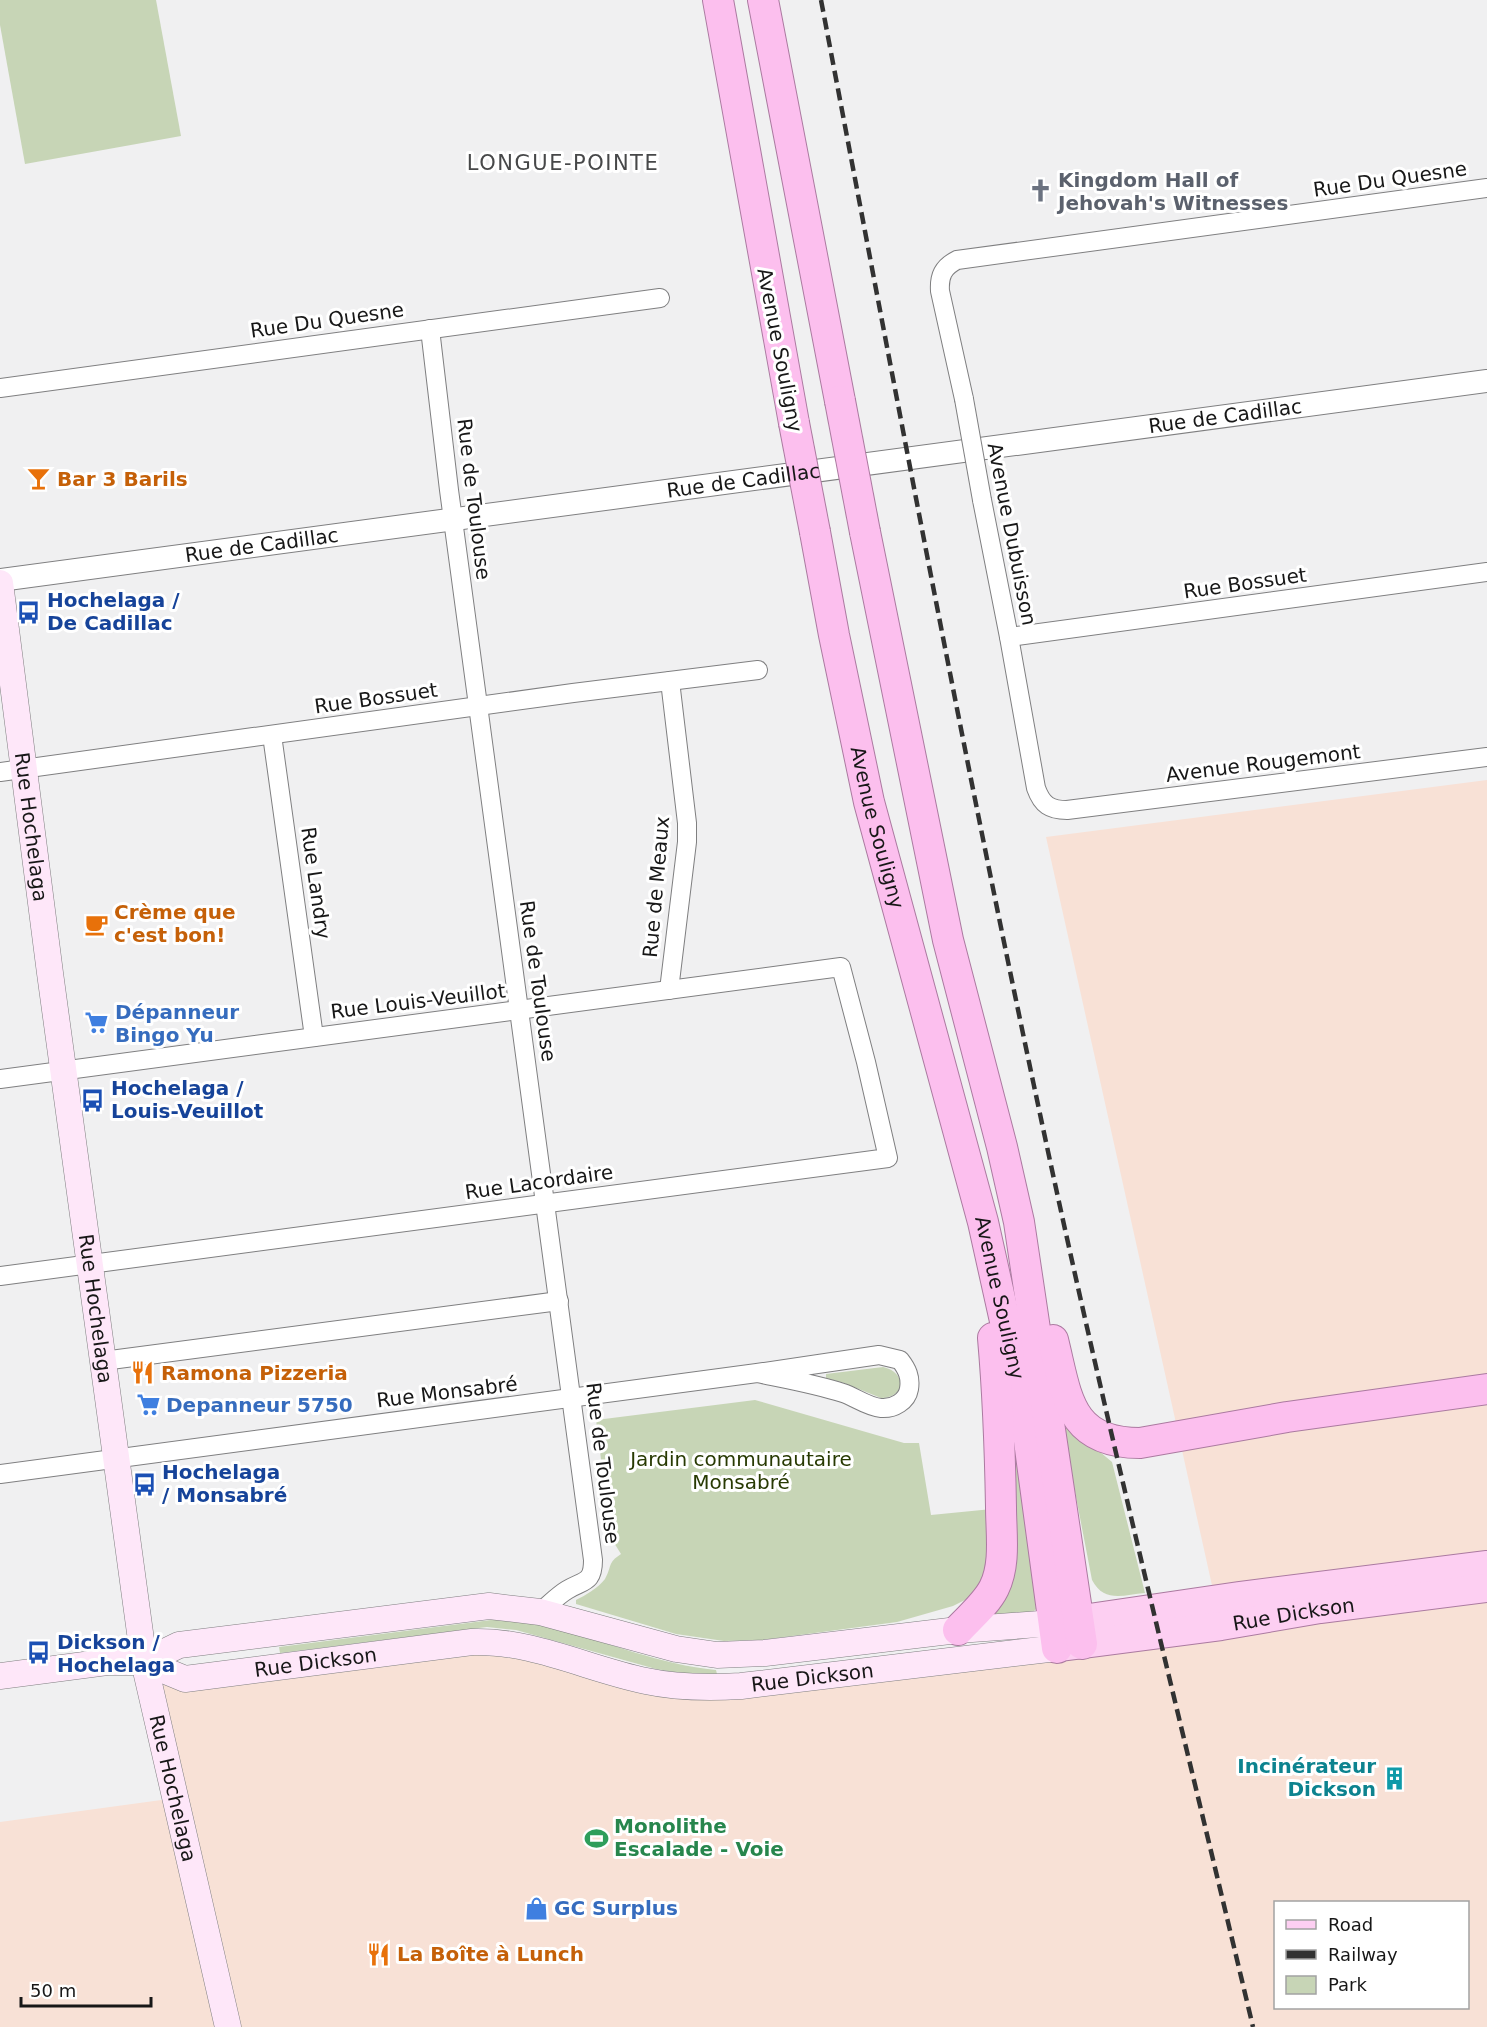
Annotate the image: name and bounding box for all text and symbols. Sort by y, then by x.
district label: LONGUE-POINTE [467,151,659,175]
street label: Rue Du Quesne [1312,156,1468,202]
place label: Kingdom Hall of Jehovah's Witnesses [1056,168,1288,215]
church icon: Kingdom Hall of Jehovah's Witnesses [1027,178,1053,204]
street label: Avenue Souligny [752,266,808,434]
street label: Rue Du Quesne [249,297,405,343]
street label: Rue de Cadillac [1147,394,1303,438]
street label: Rue de Toulouse [452,417,496,581]
street label: Avenue Dubuisson [983,441,1041,627]
street label: Rue de Cadillac [665,458,822,503]
bar icon: Bar 3 Barils [26,466,52,492]
place label: Bar 3 Barils [57,467,188,491]
street label: Rue de Cadillac [183,523,340,567]
street label: Rue Bossuet [1182,562,1308,604]
place label: Hochelaga / De Cadillac [47,588,180,635]
bus stop icon: Hochelaga / De Cadillac [16,599,42,625]
street label: Rue Bossuet [313,677,439,719]
street label: Avenue Rougemont [1164,739,1362,787]
street label: Avenue Souligny [846,744,909,911]
street label: Rue Hochelaga [10,751,53,903]
street label: Rue de Meaux [638,815,674,959]
street label: Rue Landry [296,825,336,941]
street label: Rue de Toulouse [515,899,561,1063]
place label: Crème que c'est bon! [114,900,236,947]
cafe icon: Crème que c'est bon! [83,911,109,937]
street label: Rue Louis-Veuillot [329,978,507,1024]
place label: Dépanneur Bingo Yu [115,1000,239,1047]
supermarket icon: Dépanneur Bingo Yu [84,1010,110,1036]
place label: Hochelaga / Louis-Veuillot [111,1076,264,1123]
bus stop icon: Hochelaga / Louis-Veuillot [80,1087,106,1113]
street label: Rue Lacordaire [463,1160,615,1204]
street label: Avenue Souligny [970,1214,1030,1382]
street label: Rue Hochelaga [74,1233,118,1385]
restaurant icon: Ramona Pizzeria [130,1360,156,1386]
place label: Ramona Pizzeria [161,1361,348,1385]
street label: Rue Monsabré [375,1371,519,1413]
street label: Rue de Toulouse [581,1381,625,1545]
supermarket icon: Depanneur 5750 [135,1392,161,1418]
place label: Depanneur 5750 [166,1393,353,1417]
park label: Jardin communautaire Monsabré [628,1447,852,1494]
place label: Hochelaga / Monsabré [162,1460,287,1507]
bus stop icon: Hochelaga / Monsabré [131,1471,157,1497]
street label: Rue Dickson [1231,1593,1356,1636]
place label: Dickson / Hochelaga [57,1630,175,1677]
bus stop icon: Dickson / Hochelaga [26,1640,52,1666]
street label: Rue Dickson [253,1642,378,1682]
street label: Rue Dickson [750,1658,875,1697]
street label: Rue Hochelaga [144,1712,202,1864]
place label: Incinérateur Dickson [1237,1754,1376,1801]
building icon: Incinérateur Dickson [1381,1765,1407,1791]
place label: Monolithe Escalade - Voie [614,1814,784,1861]
sports icon: Monolithe Escalade - Voie [583,1825,609,1851]
shop icon: GC Surplus [523,1895,549,1921]
place label: GC Surplus [554,1896,678,1920]
legend [1274,1901,1469,2009]
text: Road [1328,1914,1373,1935]
restaurant icon: La Boîte à Lunch [366,1941,392,1967]
place label: La Boîte à Lunch [397,1942,584,1966]
text: Railway [1328,1944,1398,1965]
scale bar [21,1970,152,2008]
text: Park [1328,1974,1367,1995]
text: 50 m [30,1980,76,2001]

